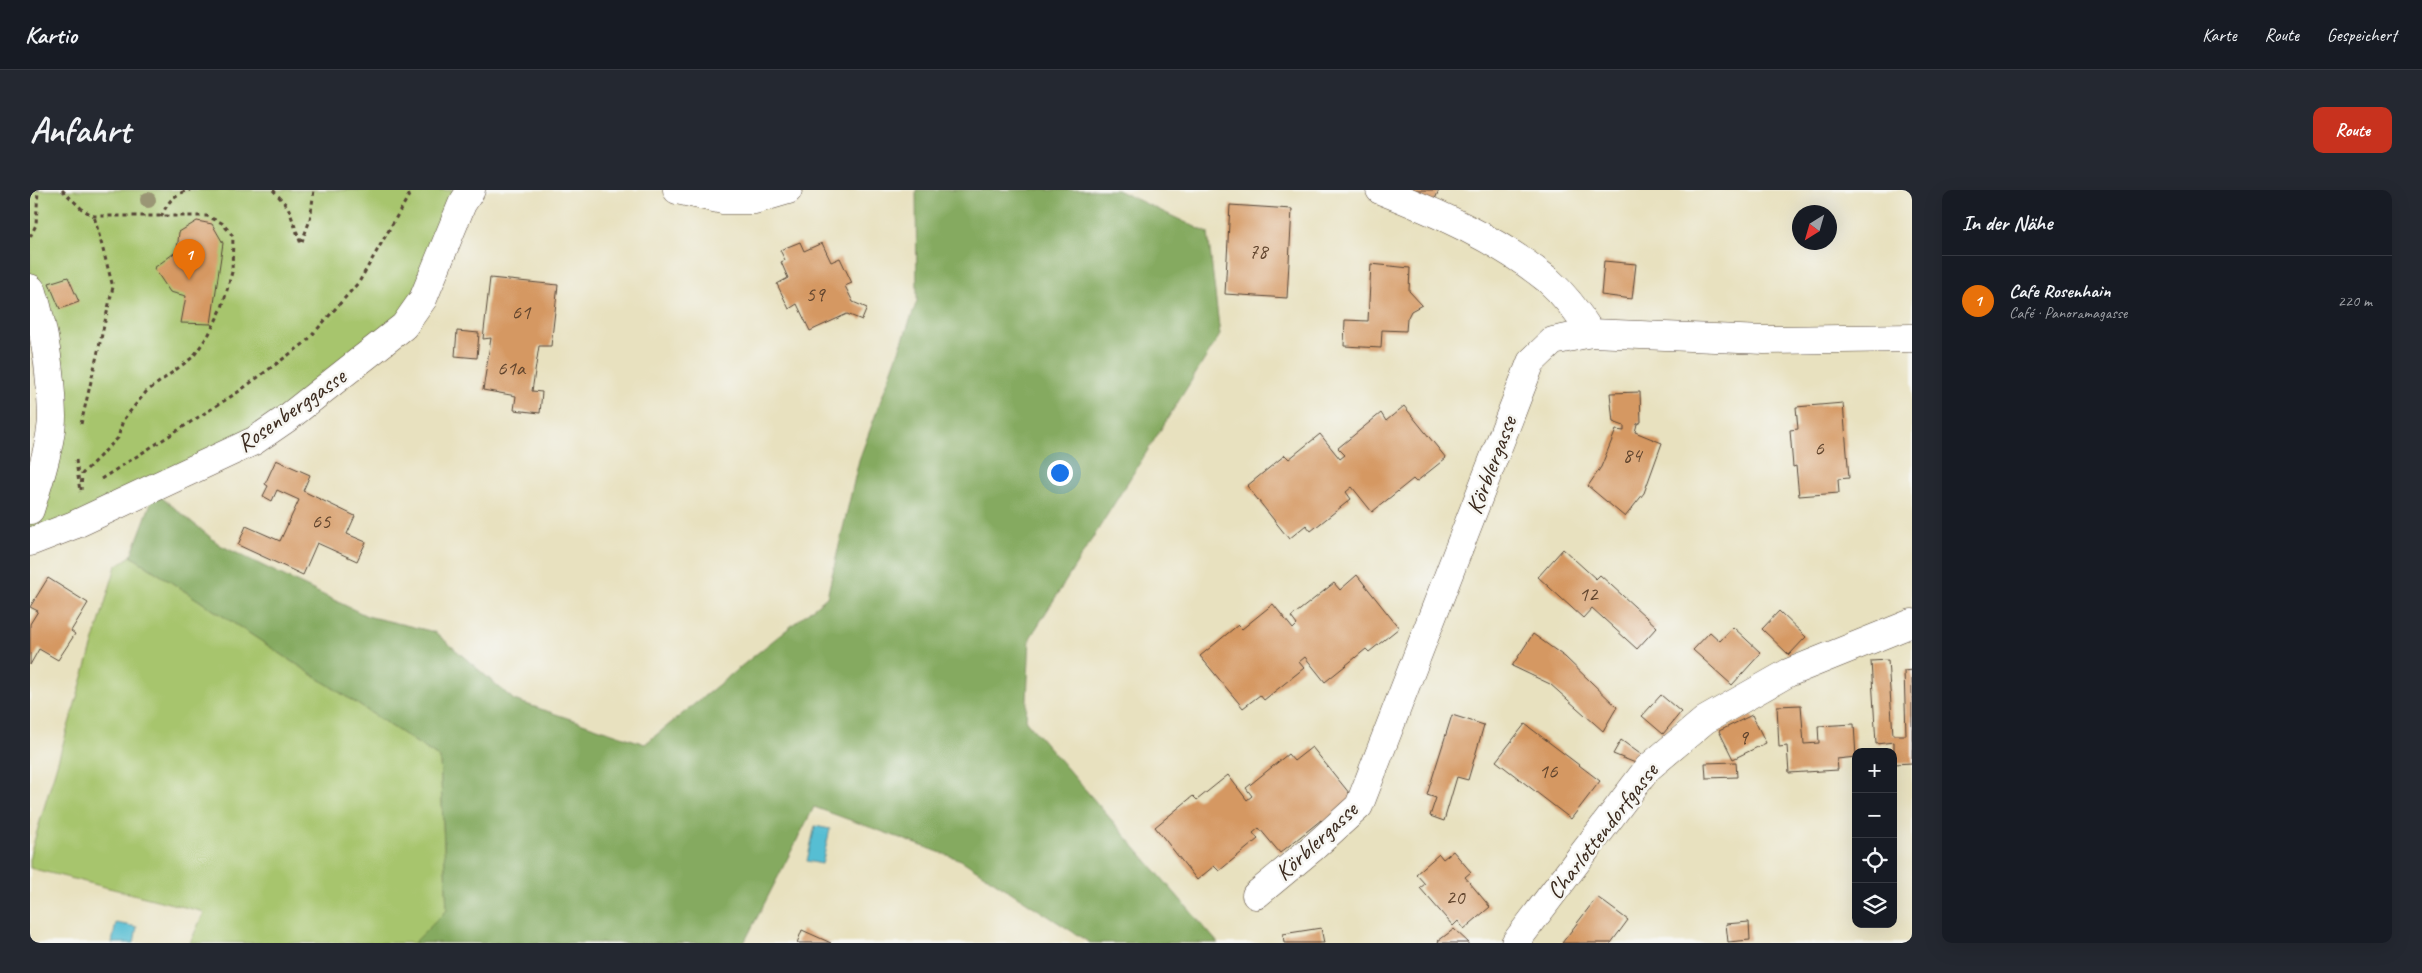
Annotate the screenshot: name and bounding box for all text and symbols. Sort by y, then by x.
text: Kartio [25,20,77,50]
text: Karte [2202,24,2237,46]
text: Route [2265,24,2299,46]
text: Gespeichert [2327,24,2397,46]
button: Route [2313,107,2392,153]
text: Anfahrt [30,108,130,153]
north arrow [1792,205,1837,250]
text: In der Nähe [1962,210,2052,236]
house number: 78 [1249,238,1270,264]
pin: 1 [173,239,205,280]
text: Cafe Rosenhain [2009,279,2110,303]
house number: 59 [806,281,826,307]
text: 1 [1974,291,1982,311]
text: 220 m [2338,291,2372,311]
house number: 61 [512,299,532,325]
text: Café · Panoramagasse [2009,303,2127,323]
house number: 61a [497,355,527,381]
street label: Rosenberggasse [231,360,353,459]
street label: Körblergasse [1459,410,1524,518]
house number: 6 [1814,435,1824,461]
house number: 84 [1623,442,1644,468]
your location [1047,460,1073,486]
house number: 65 [312,508,332,534]
house number: 12 [1579,581,1599,607]
house number: 9 [1738,724,1749,750]
map controls [1852,748,1897,928]
button: + [1852,748,1897,793]
street label: Charlottendorfgasse [1540,755,1666,905]
house number: 16 [1539,758,1558,784]
button: − [1852,793,1897,838]
street label: Körblergasse [1268,794,1365,887]
button: locate [1852,838,1897,883]
button: layers [1852,883,1897,928]
house number: 20 [1446,884,1466,910]

